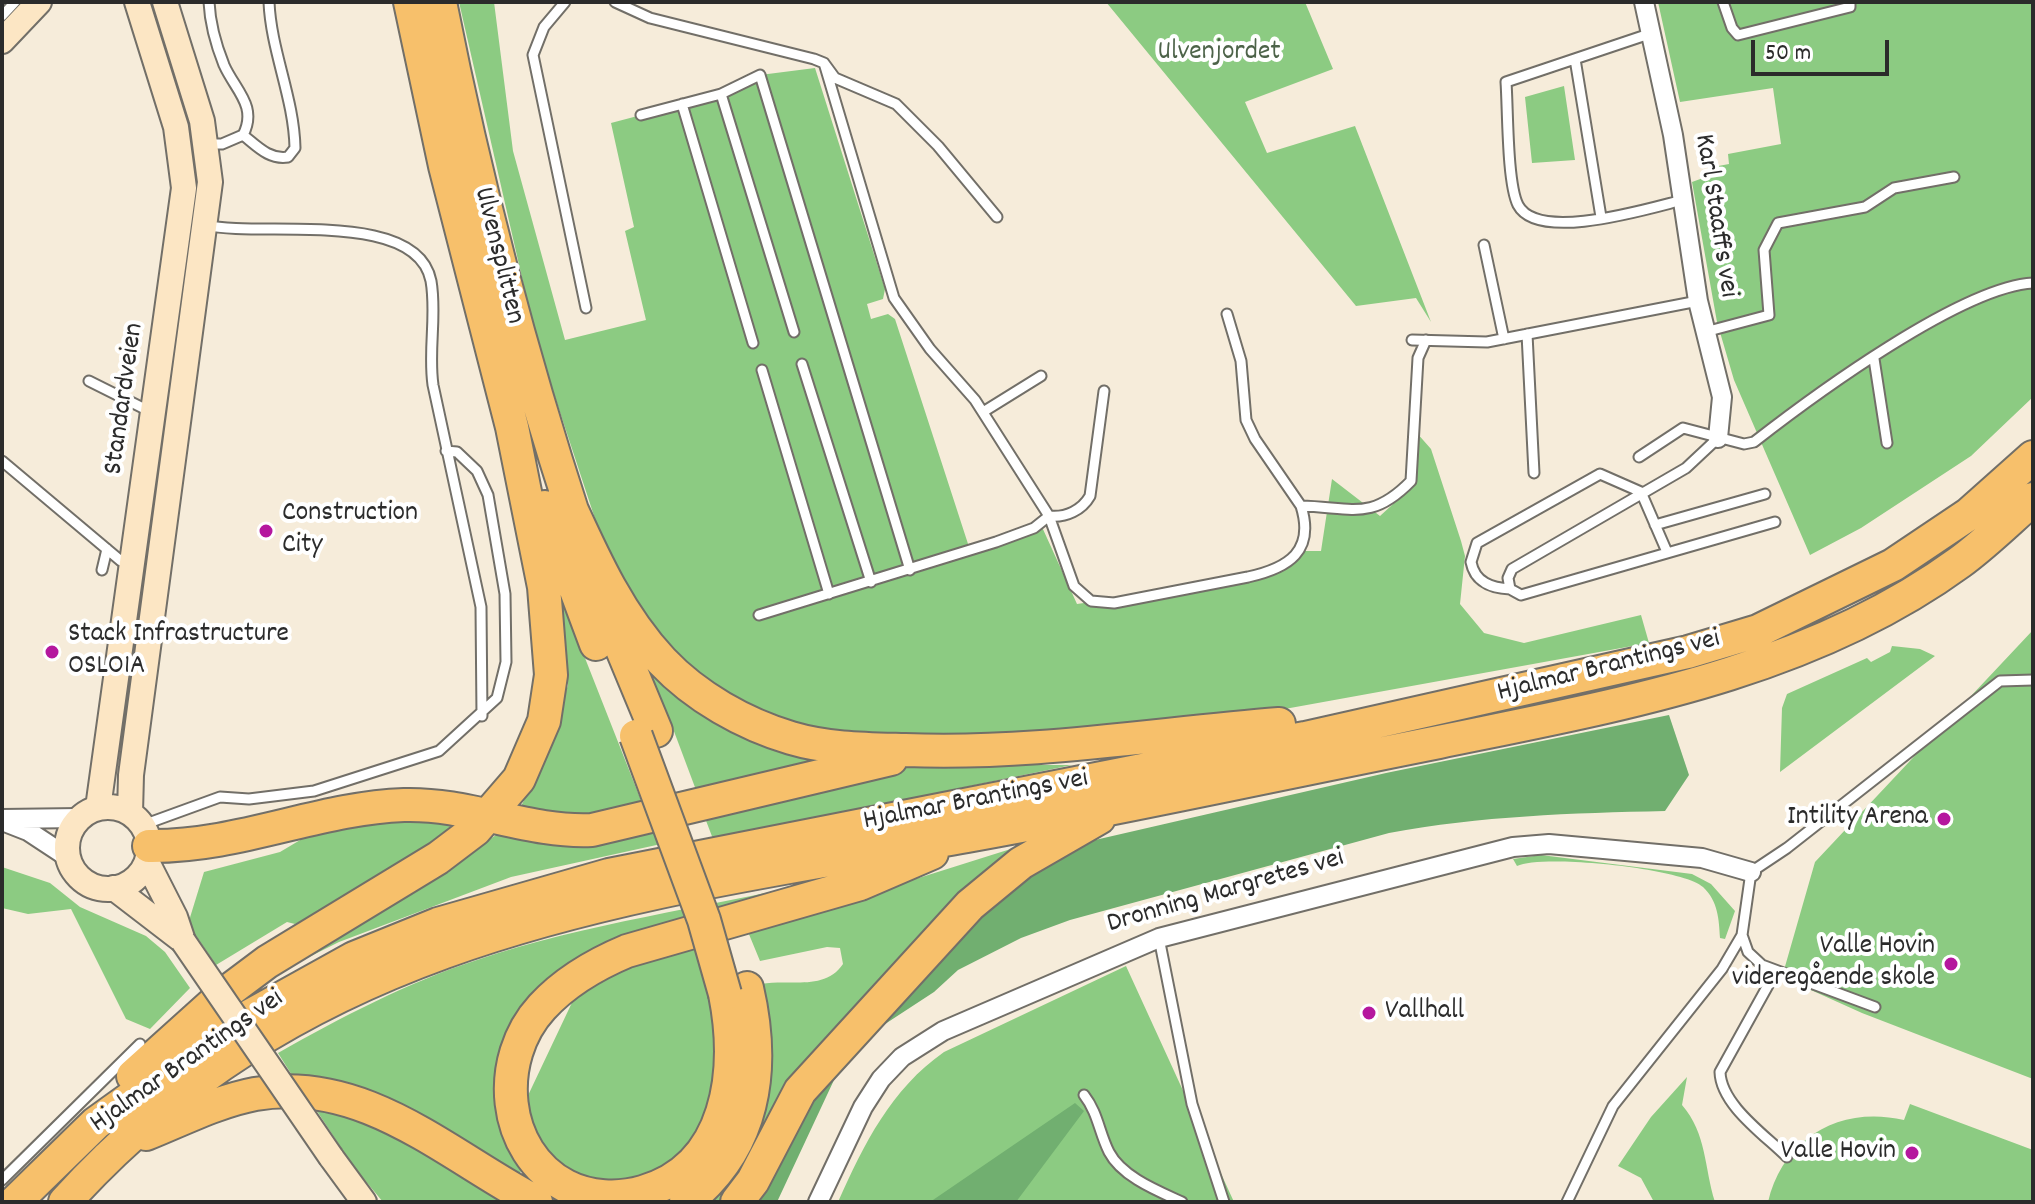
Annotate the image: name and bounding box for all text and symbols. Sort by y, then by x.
scale bar [1755,24,1893,74]
park label: Ulvenjordet [1157,37,1281,71]
text: 50 m [1765,37,1811,71]
street label: Karl Staaffs vei [1685,132,1743,300]
street label: Ulvensplitten [464,184,530,328]
street label: Standardveien [99,321,153,477]
place label: Construction City [282,498,418,564]
marker: Construction City [257,522,275,540]
place label: Stack Infrastructure OSLO1A [68,619,289,685]
street label: Hjalmar Brantings vei [1494,624,1724,712]
marker: Stack Infrastructure OSLO1A [43,643,61,661]
street label: Hjalmar Brantings vei [861,764,1091,840]
place label: Intility Arena [1787,802,1928,836]
marker: Intility Arena [1935,810,1953,828]
street label: Dronning Margretes vei [1104,843,1348,943]
place label: Valle Hovin videregående skole [1732,931,1935,997]
marker: Valle Hovin videregående skole [1942,955,1960,973]
street label: Hjalmar Brantings vei [85,984,291,1142]
place label: Vallhall [1385,996,1464,1030]
marker: Vallhall [1360,1004,1378,1022]
place label: Valle Hovin [1781,1136,1896,1170]
marker: Valle Hovin [1903,1144,1921,1162]

